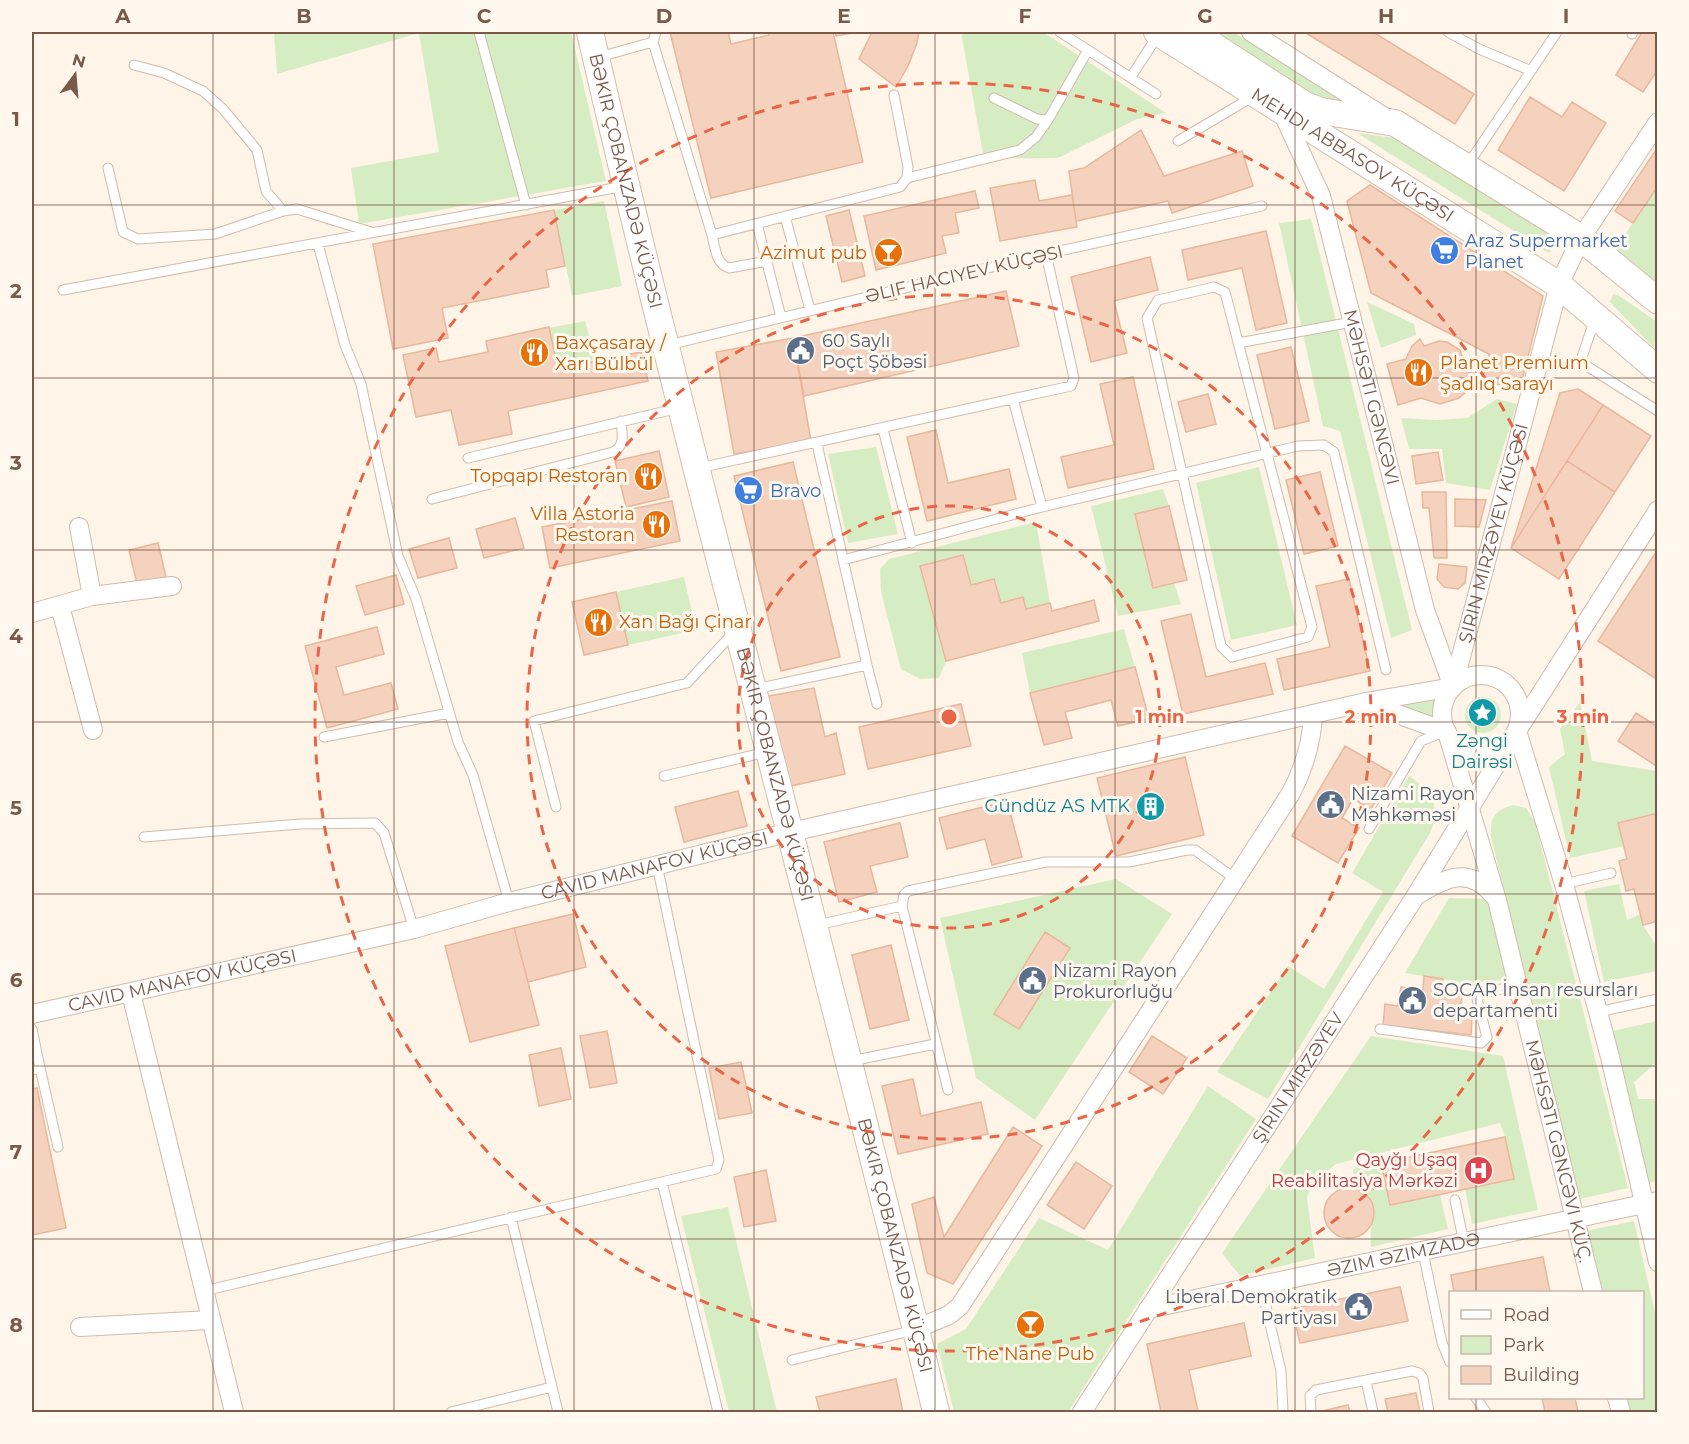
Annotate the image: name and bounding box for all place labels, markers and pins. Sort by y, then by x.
place label: Araz Supermarket Planet [1465,230,1628,273]
supermarket icon: Araz Supermarket Planet [1428,235,1460,267]
bar icon: Azimut pub [872,237,904,269]
place label: Azimut pub [760,242,867,264]
place label: 60 Saylı Poçt Şöbəsi [822,330,927,373]
place label: Baxçasaray / Xarı Bülbül [555,332,667,375]
public building icon: 60 Saylı Poçt Şöbəsi [785,335,817,367]
restaurant icon: Baxçasaray / Xarı Bülbül [518,337,550,369]
place label: Planet Premium Şadlıq Sarayı [1440,352,1589,395]
restaurant icon: Planet Premium Şadlıq Sarayı [1403,357,1435,389]
restaurant icon: Topqapı Restoran [633,460,665,492]
place label: Topqapı Restoran [470,465,628,487]
supermarket icon: Bravo [733,475,765,507]
place label: Bravo [770,480,821,502]
place label: Villa Astoria Restoran [530,503,635,546]
restaurant icon: Villa Astoria Restoran [640,508,672,540]
restaurant icon: Xan Bağı Çinar [582,606,614,638]
place label: Xan Bağı Çinar [619,611,752,633]
place icon: Zəngi Dairəsi [1466,696,1498,728]
centre of rings [939,707,959,727]
place label: Zəngi Dairəsi [1451,730,1513,773]
place label: Nizami Rayon Məhkəməsi [1351,783,1475,826]
public building icon: Nizami Rayon Məhkəməsi [1314,788,1346,820]
building icon: Gündüz AS MTK [1135,790,1167,822]
place label: Gündüz AS MTK [985,795,1130,817]
place label: Nizami Rayon Prokurorluğu [1053,960,1177,1003]
public building icon: Nizami Rayon Prokurorluğu [1016,965,1048,997]
place label: SOCAR İnsan resursları departamenti [1433,979,1638,1022]
public building icon: SOCAR İnsan resursları departamenti [1396,984,1428,1016]
place label: Qayğı Uşaq Reabilitasiya Mərkəzi [1271,1149,1458,1192]
hospital icon: Qayğı Uşaq Reabilitasiya Mərkəzi [1463,1154,1495,1186]
place label: Liberal Demokratik Partiyası [1165,1286,1337,1329]
public building icon: Liberal Demokratik Partiyası [1342,1291,1374,1323]
bar icon: The Nane Pub [1014,1309,1046,1341]
place label: The Nane Pub [966,1343,1094,1365]

